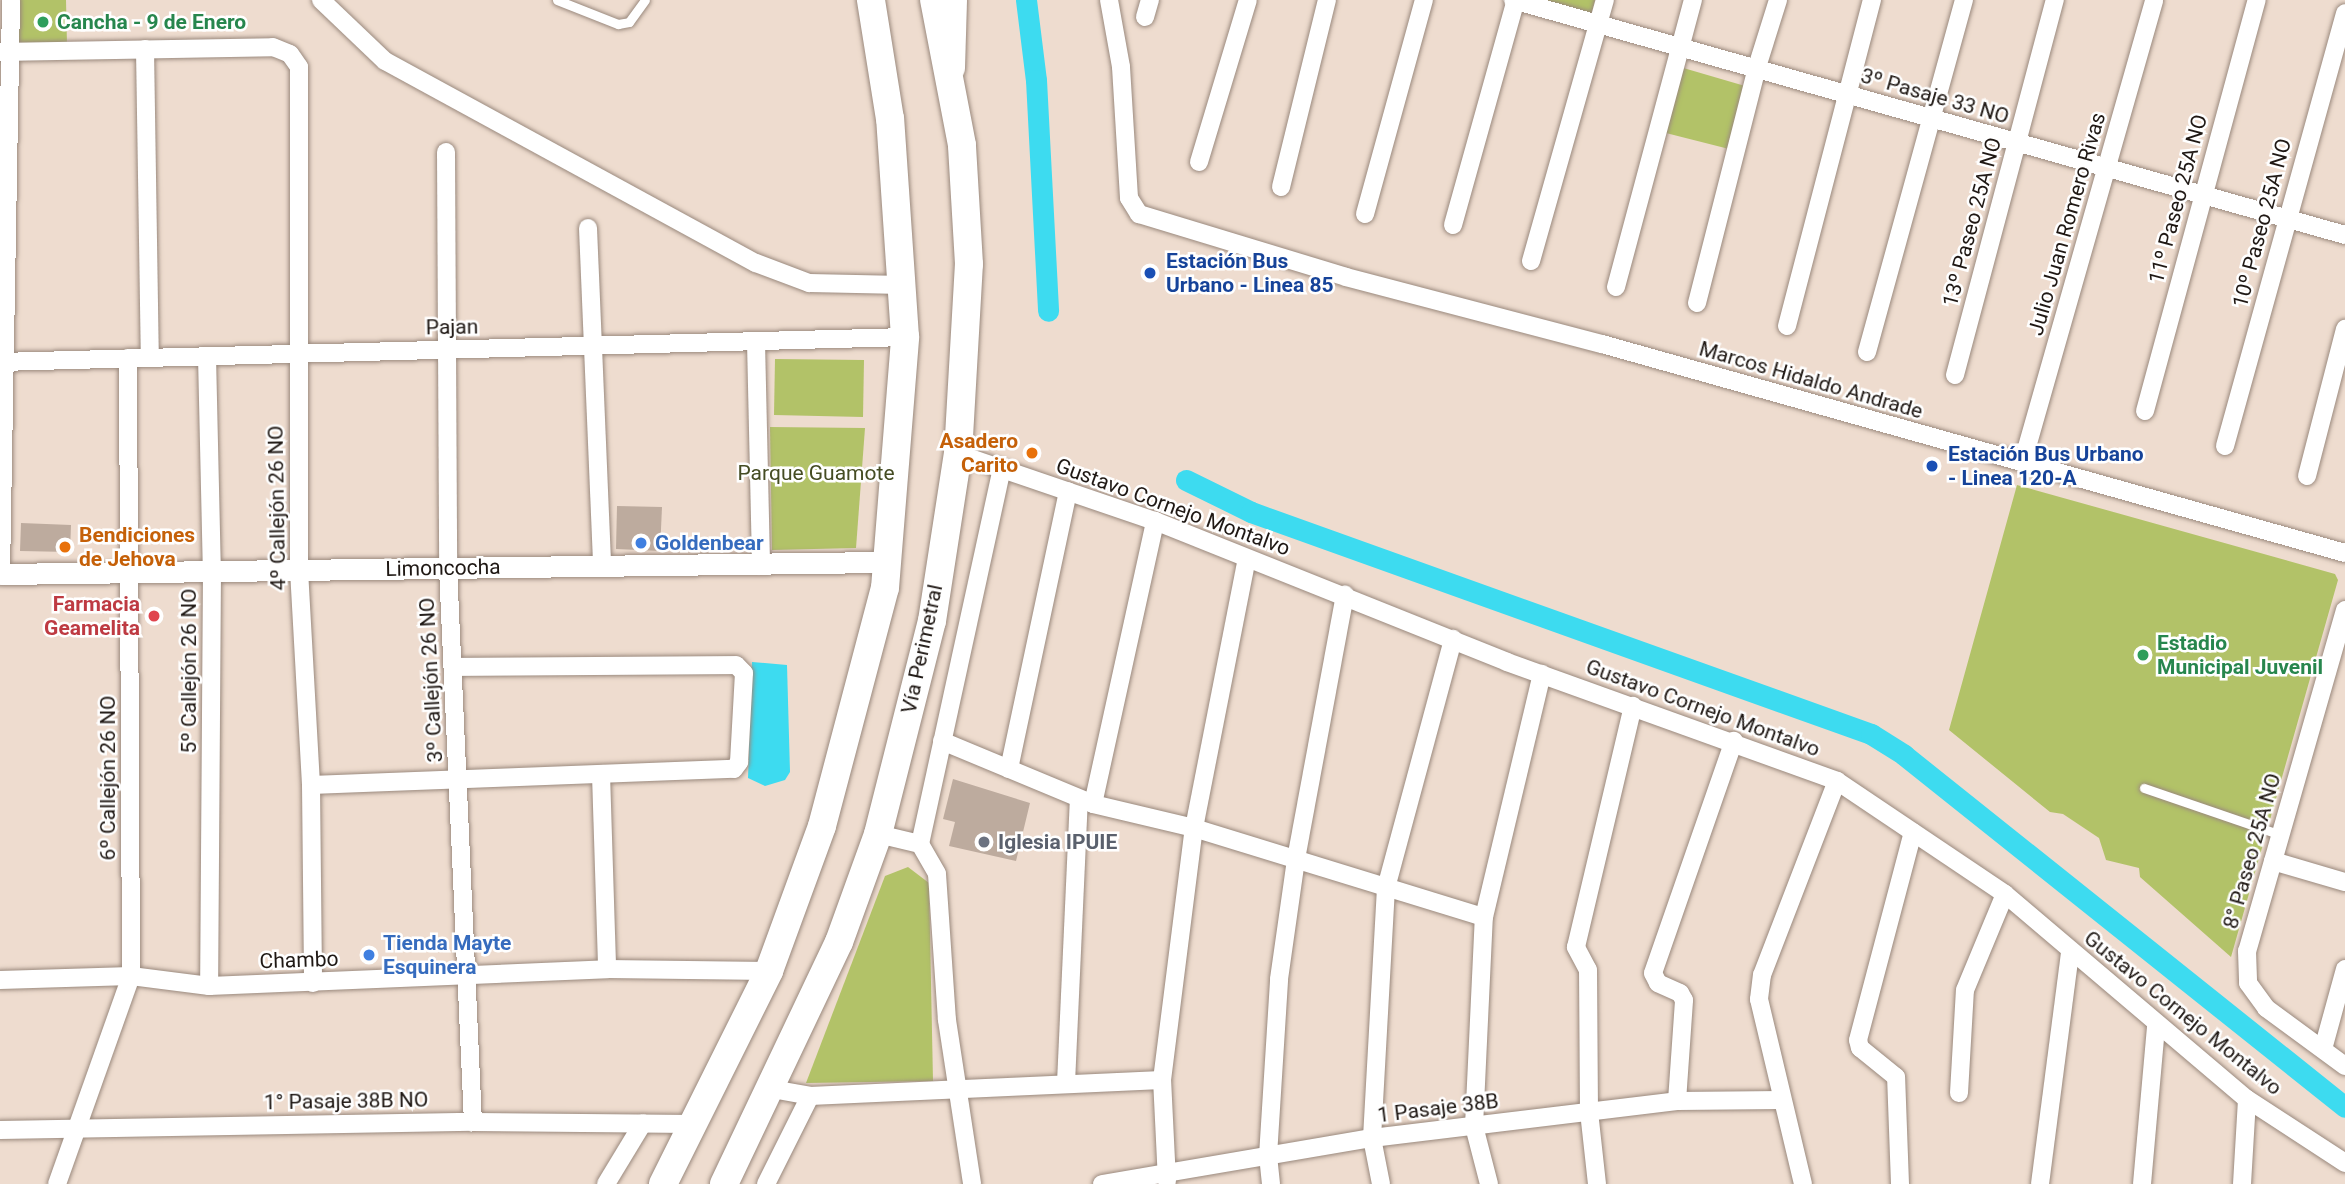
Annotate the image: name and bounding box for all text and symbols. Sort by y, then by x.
place label: Cancha - 9 de Enero [57,9,246,35]
marker: Cancha - 9 de Enero [35,14,51,30]
street label: 3º Pasaje 33 NO [1858,63,2012,129]
street label: Julio Juan Romero Rivas [2023,110,2111,338]
street label: 11º Paseo 25A NO [2143,112,2213,286]
street label: 13º Paseo 25A NO [1937,135,2007,309]
street label: 10º Paseo 25A NO [2227,136,2297,310]
place label: Estación Bus Urbano - Linea 85 [1166,248,1334,298]
marker: Estación Bus Urbano - Linea 85 [1140,263,1160,283]
street label: Pajan [425,314,479,340]
street label: Marcos Hidaldo Andrade [1696,336,1926,424]
street label: 4º Callejón 26 NO [263,425,291,591]
place label: Asadero Carito [939,428,1018,478]
place label: Estación Bus Urbano - Linea 120-A [1948,441,2144,491]
marker: Asadero Carito [1024,445,1040,461]
street label: Gustavo Cornejo Montalvo [1053,453,1293,561]
marker: Estación Bus Urbano - Linea 120-A [1922,456,1942,476]
park label: Parque Guamote [737,460,895,486]
place label: Bendiciones de Jehova [79,522,195,572]
place label: Goldenbear [655,530,764,556]
marker: Goldenbear [633,535,649,551]
marker: Bendiciones de Jehova [57,539,73,555]
street label: Limoncocha [385,554,501,582]
street label: Vía Perimetral [896,582,948,716]
street label: 5º Callejón 26 NO [176,588,202,754]
place label: Farmacia Geamelita [44,591,140,641]
street label: 3º Callejón 26 NO [414,597,448,763]
marker: Farmacia Geamelita [146,608,162,624]
place label: Estadio Municipal Juvenil [2157,630,2323,680]
marker: Estadio Municipal Juvenil [2135,647,2151,663]
street label: Gustavo Cornejo Montalvo [1583,654,1823,762]
street label: 6º Callejón 26 NO [95,695,121,861]
street label: 8° Paseo 25A NO [2218,770,2286,932]
place label: Iglesia IPUIE [998,829,1117,855]
marker: Iglesia IPUIE [976,834,992,850]
street label: Gustavo Cornejo Montalvo [2079,925,2287,1101]
place label: Tienda Mayte Esquinera [383,930,511,980]
street label: Chambo [259,946,339,974]
marker: Tienda Mayte Esquinera [361,947,377,963]
street label: 1° Pasaje 38B NO [264,1087,428,1115]
street label: 1 Pasaje 38B [1376,1088,1500,1128]

